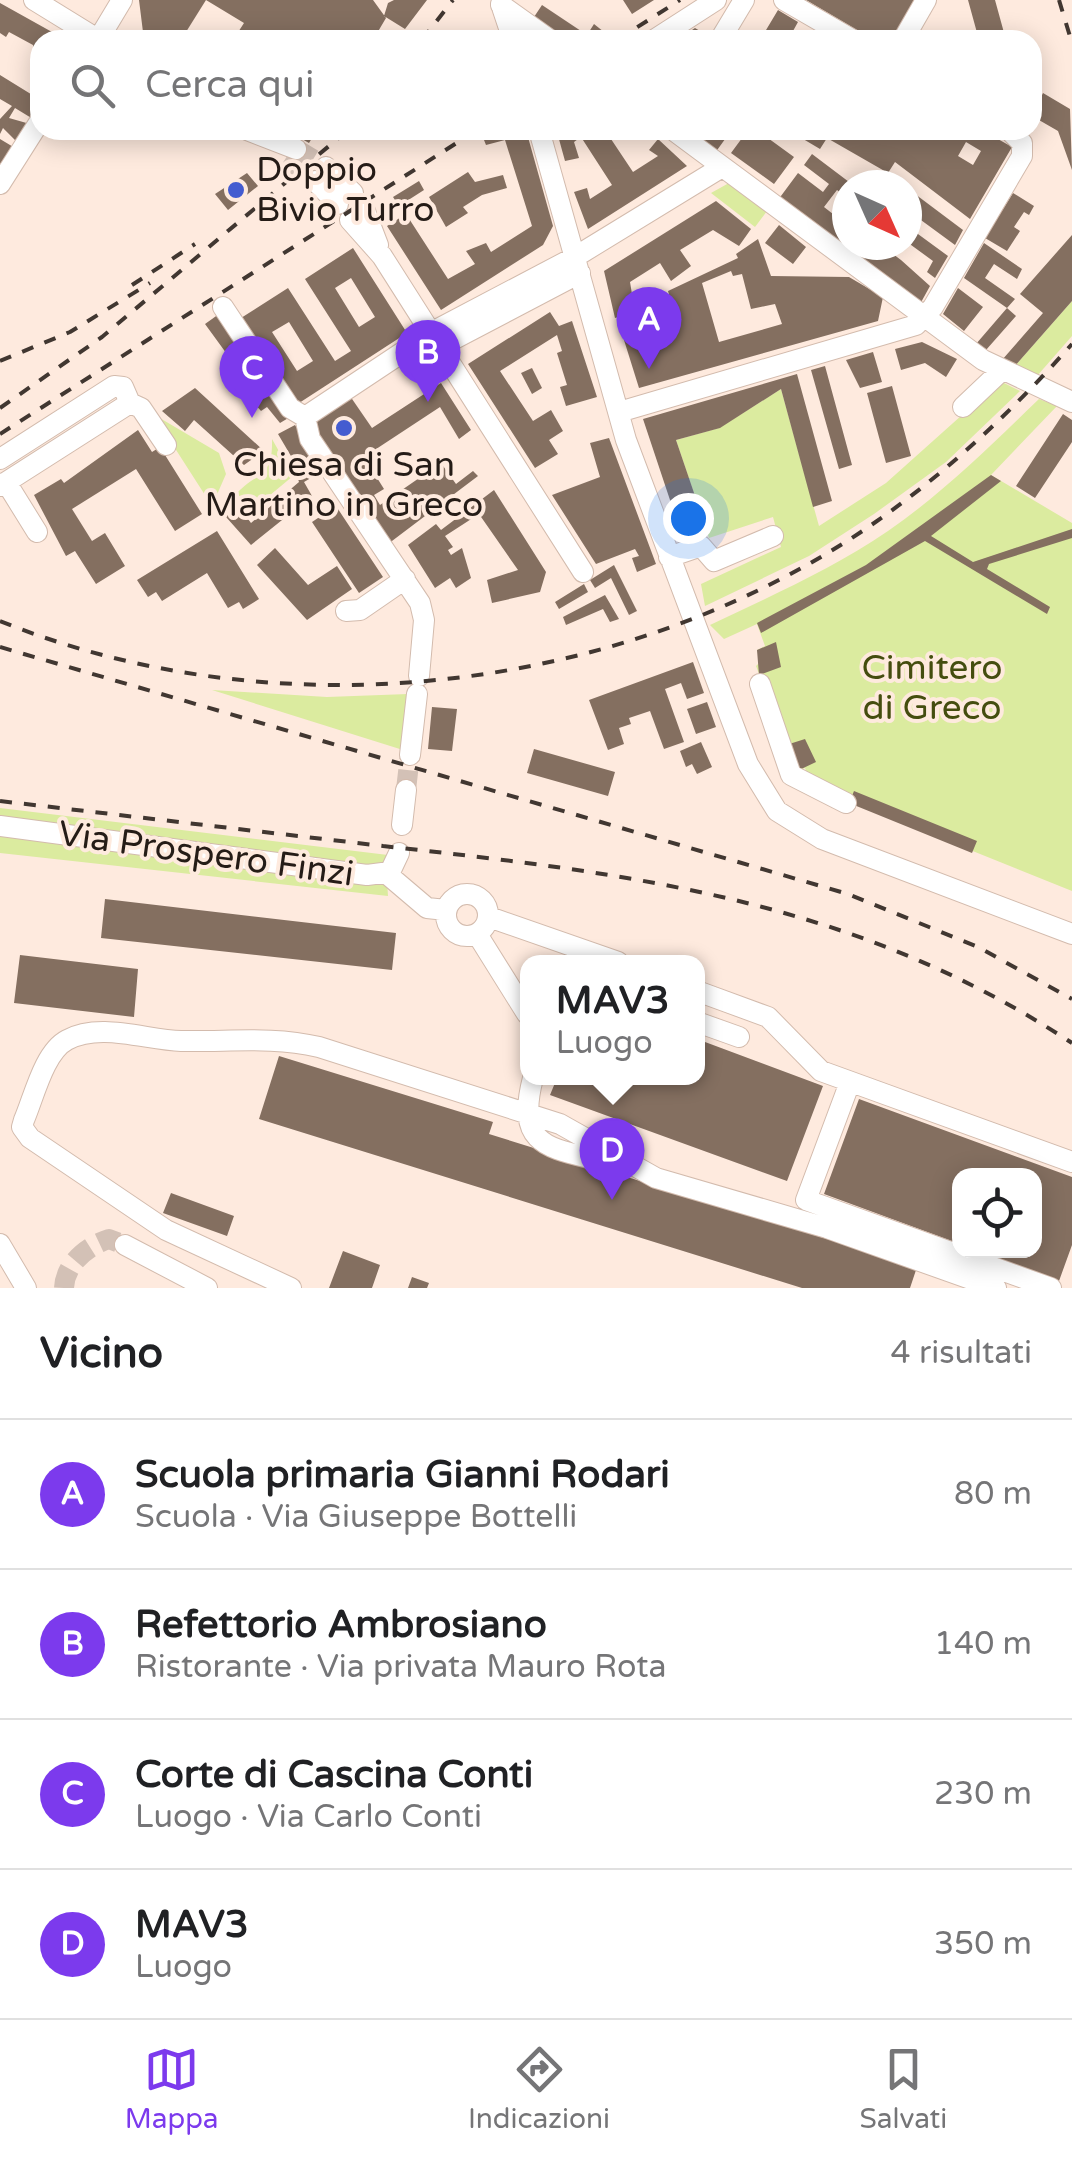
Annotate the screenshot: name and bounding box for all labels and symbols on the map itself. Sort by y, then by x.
place label: Doppio Bivio Turro [256,149,434,231]
north arrow [832,170,922,260]
marker: Doppio Bivio Turro [225,179,247,201]
pin: A [616,286,682,369]
pin: B [396,320,460,402]
pin: C [220,336,284,418]
marker: Chiesa di San Martino in Greco [333,417,355,439]
place label: Chiesa di San Martino in Greco [205,444,483,526]
your location [663,493,714,544]
park label: Cimitero di Greco [862,647,1002,729]
street label: Via Prospero Finzi [56,812,356,896]
pin: D [580,1118,644,1200]

